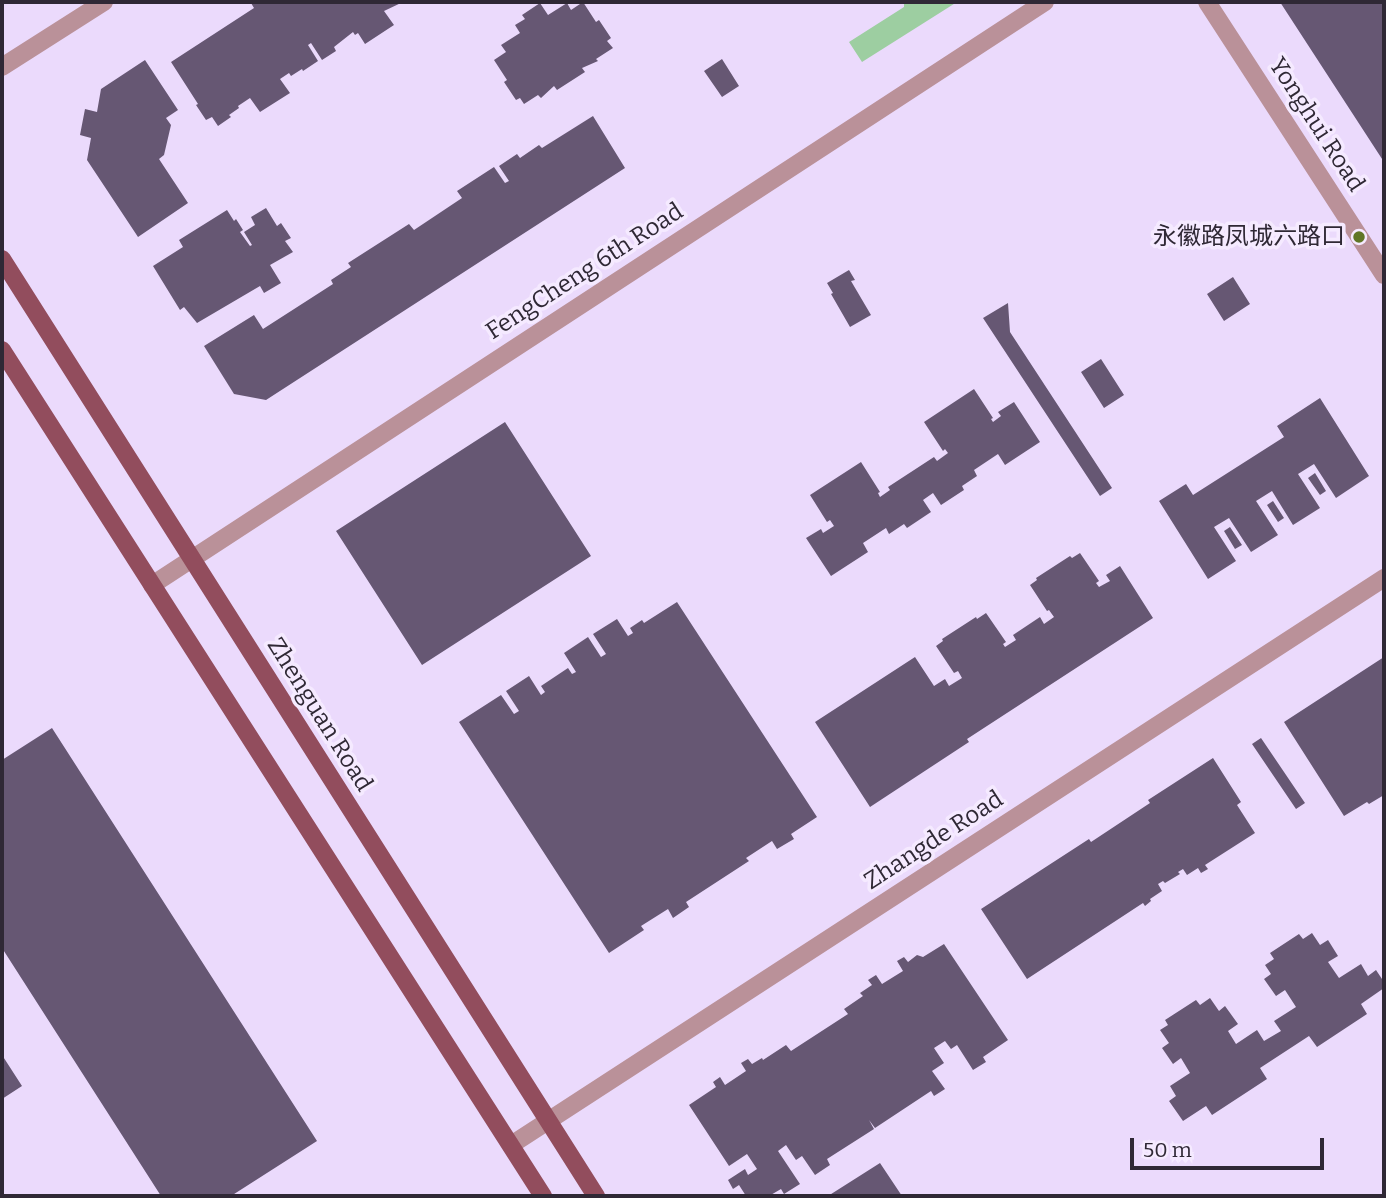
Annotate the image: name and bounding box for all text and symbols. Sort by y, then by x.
street label: Yonghui Road [1262,53,1370,197]
street label: FengCheng 6th Road [481,198,689,346]
place label: 永徽路凤城六路口 [1153,223,1345,251]
marker: 永徽路凤城六路口 [1351,229,1367,245]
street label: Zhenguan Road [260,633,378,797]
street label: Zhangde Road [859,785,1009,897]
scale bar [1134,1124,1328,1168]
text: 50 m [1143,1137,1192,1163]

